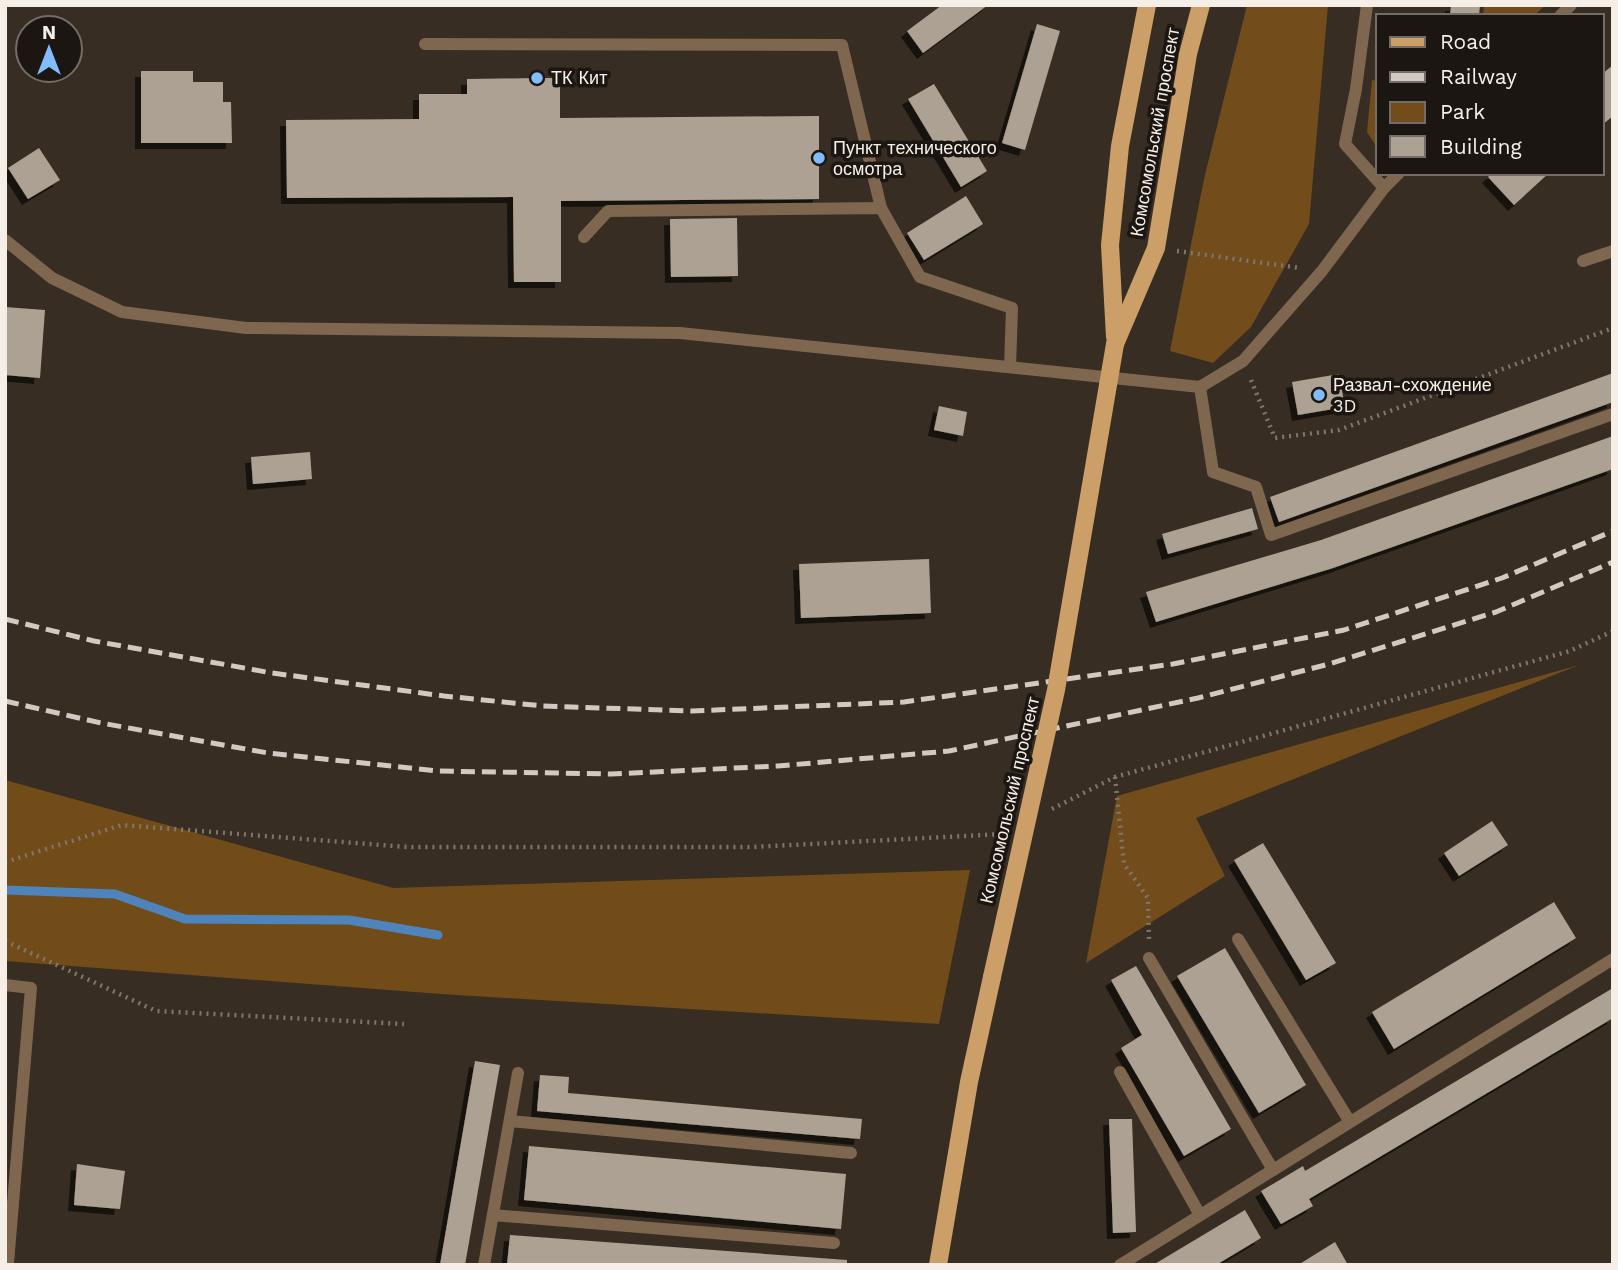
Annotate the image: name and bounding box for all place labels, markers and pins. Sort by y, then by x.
place label: ТК Кит [551,67,607,88]
marker: ТК Кит [529,70,545,86]
place label: Пункт технического осмотра [833,137,997,179]
marker: Пункт технического осмотра [811,150,827,166]
place label: Развал-схождение 3D [1333,374,1492,416]
marker: Развал-схождение 3D [1311,387,1327,403]

